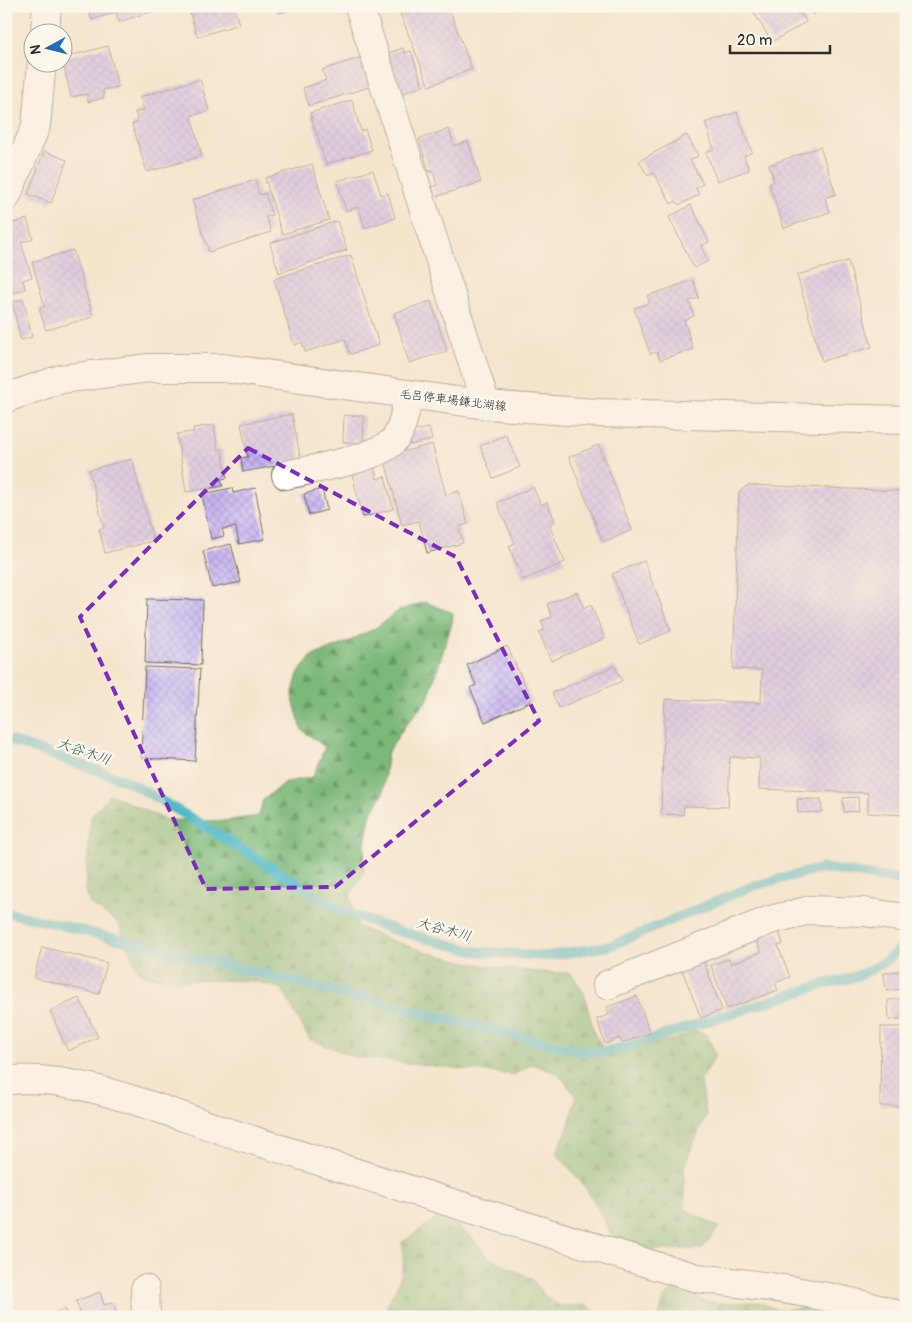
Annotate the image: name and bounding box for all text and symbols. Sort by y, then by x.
north arrow [22,22,72,72]
scale bar [730,22,830,54]
text: 20 m [737,31,772,50]
text: N [27,44,45,55]
street label: 毛呂停車場鎌北湖線 [398,386,507,415]
water label: 大谷木川 [55,734,113,769]
water label: 大谷木川 [415,914,473,945]

